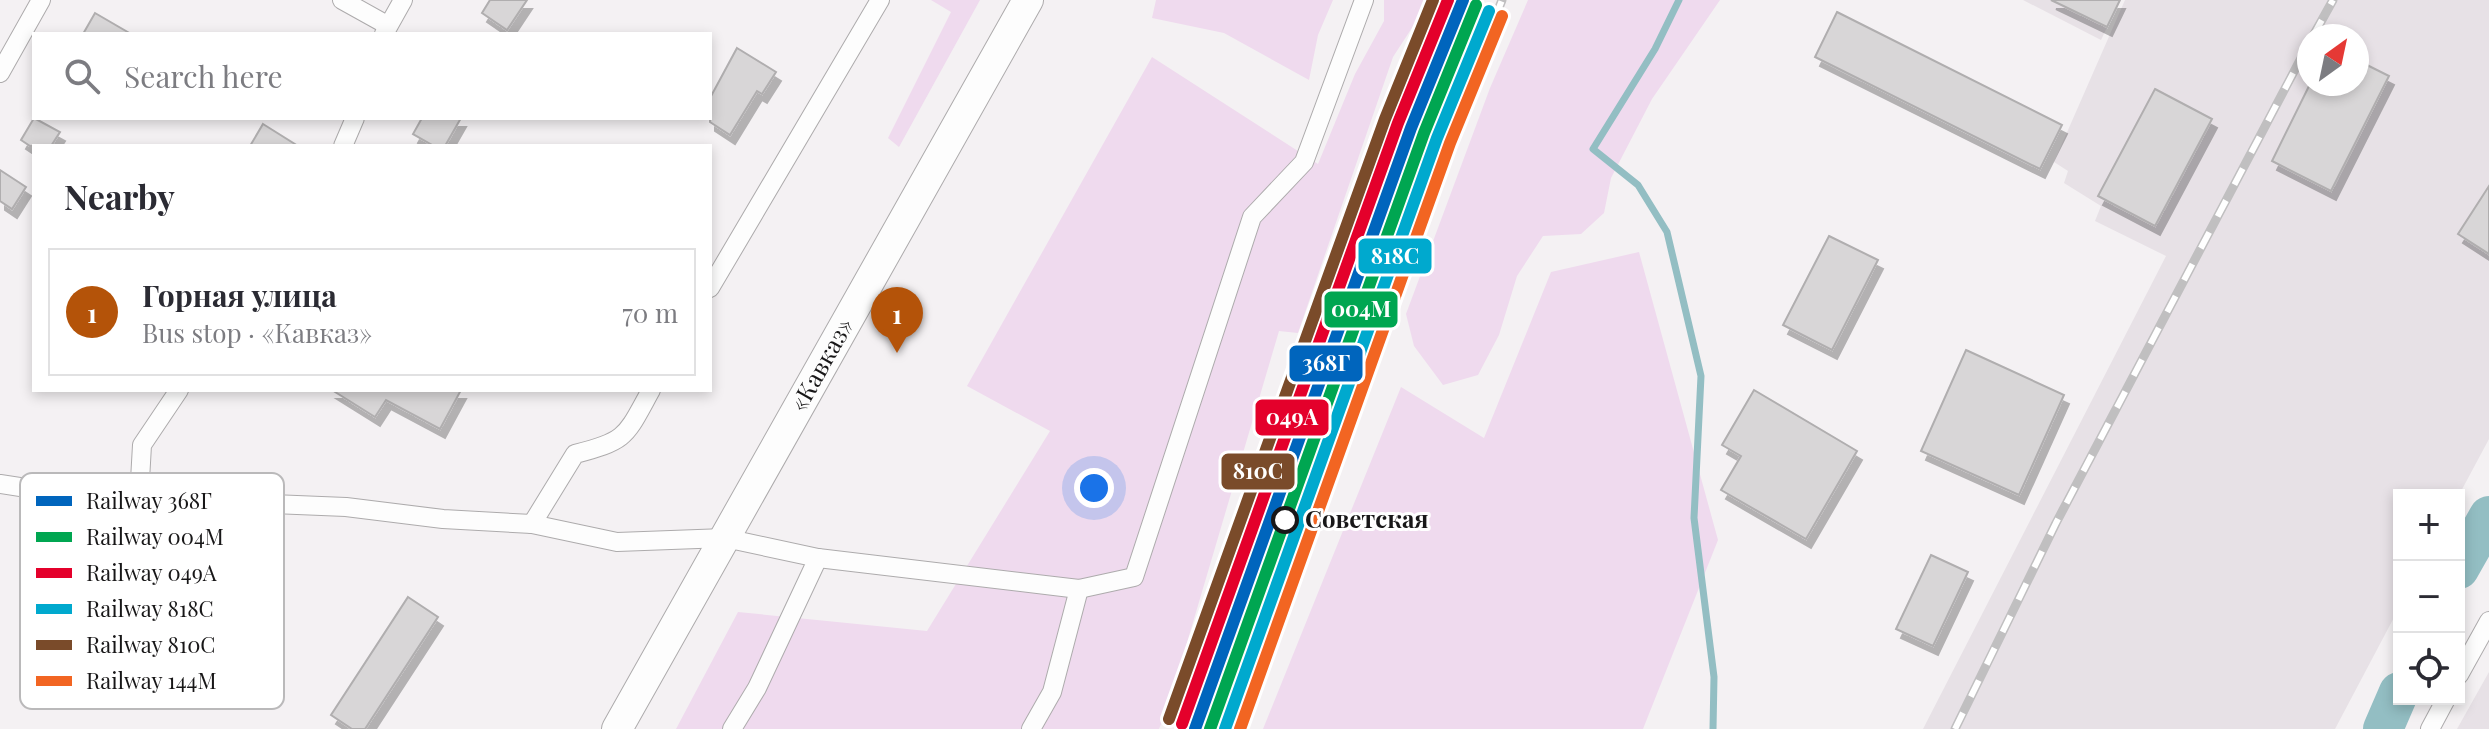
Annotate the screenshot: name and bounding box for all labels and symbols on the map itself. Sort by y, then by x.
north arrow [2297,24,2369,96]
line badge: 818С [1357,237,1433,275]
text: 818С [1371,240,1419,270]
pin: 1 [871,287,923,353]
line badge: 004М [1323,290,1399,329]
text: 004М [1331,293,1391,323]
street label: «Кавказ» [781,311,860,416]
line badge: 368Г [1288,344,1364,383]
text: 368Г [1302,347,1350,377]
line badge: 049А [1254,398,1330,437]
text: 049А [1266,401,1319,431]
line badge: 810С [1220,452,1296,491]
text: 810С [1233,455,1283,485]
your location [1074,468,1114,508]
legend [20,473,284,709]
text: Railway 368Г [86,485,212,515]
place label: Советская [1305,502,1428,534]
marker: Советская [1272,507,1298,533]
text: Railway 004М [86,521,224,551]
text: Railway 049А [86,557,217,587]
text: Railway 818С [86,593,214,623]
text: Railway 810С [86,629,216,659]
text: Railway 144М [86,665,217,695]

